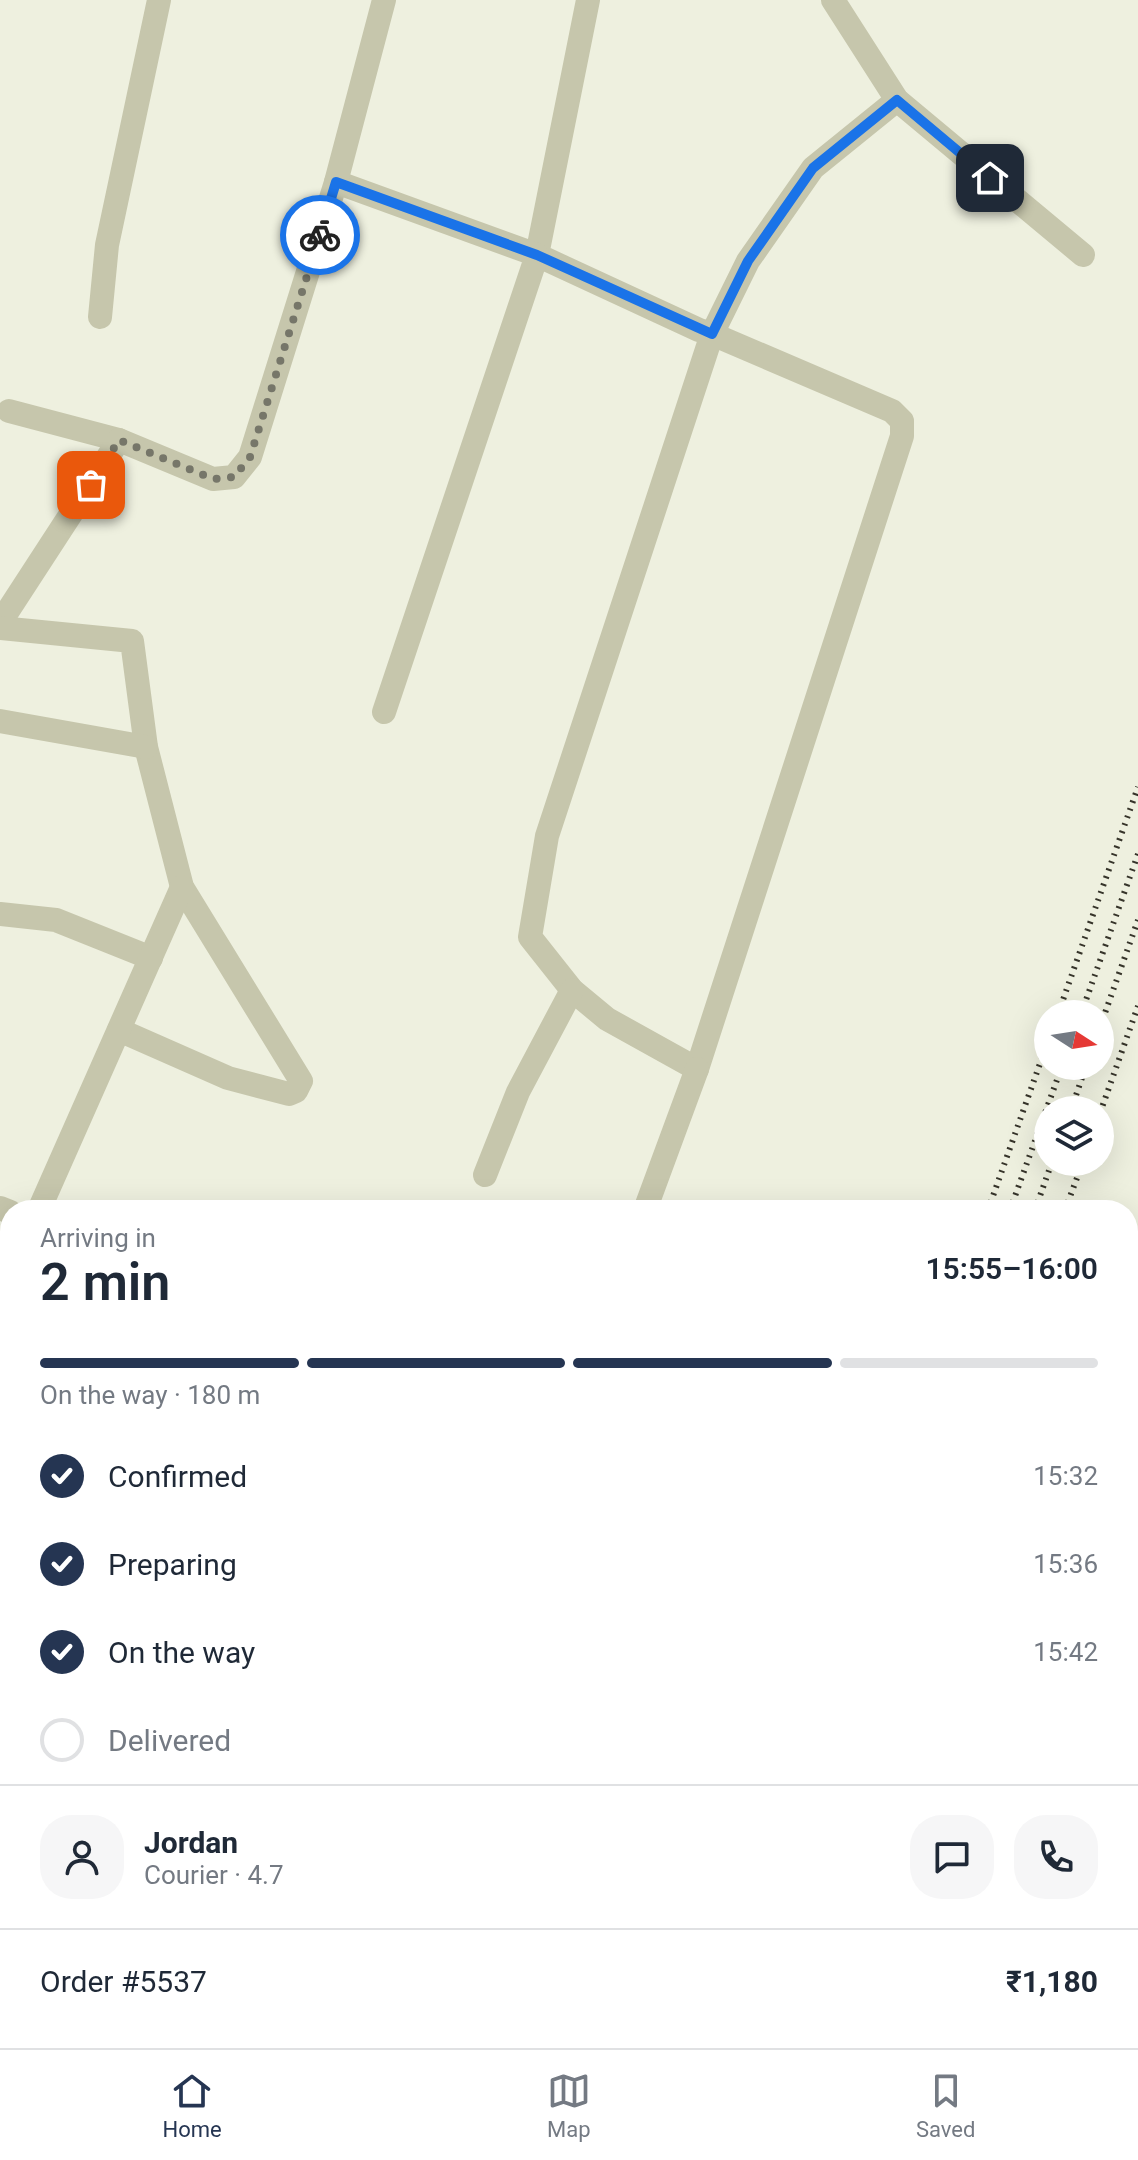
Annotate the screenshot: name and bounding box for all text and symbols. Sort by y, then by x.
pin [956,144,1024,212]
icon: home [968,156,1012,200]
courier [280,195,360,275]
icon: bike [298,213,342,257]
pin [57,451,125,519]
icon: bag [69,463,113,507]
north arrow [1034,1000,1114,1080]
map controls [1034,1000,1114,1176]
button: layers [1034,1096,1114,1176]
text: Arriving in [40,1223,156,1253]
text: 15:55–16:00 [925,1251,1098,1286]
text: 2 min [40,1252,170,1313]
text: On the way · 180 m [40,1380,260,1410]
icon: check [40,1454,84,1498]
text: Confirmed [108,1459,247,1494]
text: 15:32 [1033,1461,1098,1491]
icon: check [40,1542,84,1586]
text: Preparing [108,1547,237,1582]
text: 15:36 [1033,1549,1098,1579]
icon: check [40,1630,84,1674]
text: On the way [108,1635,255,1670]
text: 15:42 [1033,1637,1098,1667]
text: Delivered [108,1723,231,1758]
button: person [40,1815,124,1899]
button: chat [910,1815,994,1899]
button: phone [1014,1815,1098,1899]
text: Jordan [144,1825,238,1860]
text: Courier · 4.7 [144,1860,284,1890]
text: Order #5537 [40,1964,207,1999]
text: ₹1,180 [1006,1964,1098,1999]
tab: Home [163,2069,222,2142]
tab: Map [547,2069,591,2142]
tab: Saved [916,2069,975,2142]

